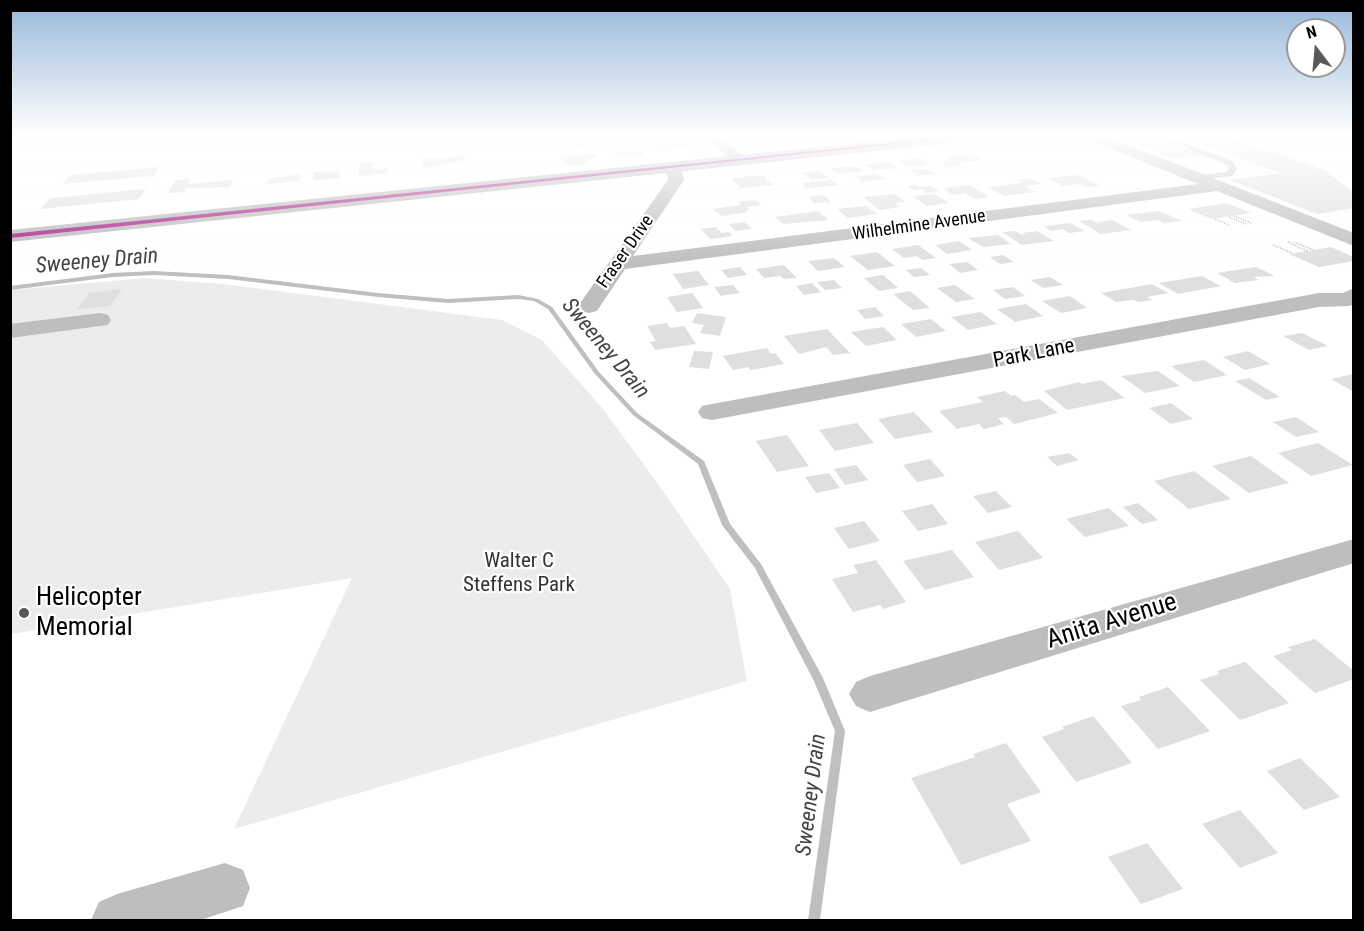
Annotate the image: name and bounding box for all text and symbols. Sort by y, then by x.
north arrow [1286,18,1346,78]
text: N [1304,22,1319,43]
street label: Wilhelmine Avenue [851,206,987,246]
street label: Fraser Drive [593,211,659,293]
water label: Sweeney Drain [35,244,159,280]
water label: Sweeney Drain [555,294,655,404]
street label: Park Lane [991,334,1077,374]
park label: Walter C Steffens Park [463,549,575,599]
place label: Helicopter Memorial [36,582,142,644]
street label: Anita Avenue [1043,587,1181,657]
marker: Helicopter Memorial [17,606,31,620]
water label: Sweeney Drain [791,732,833,858]

